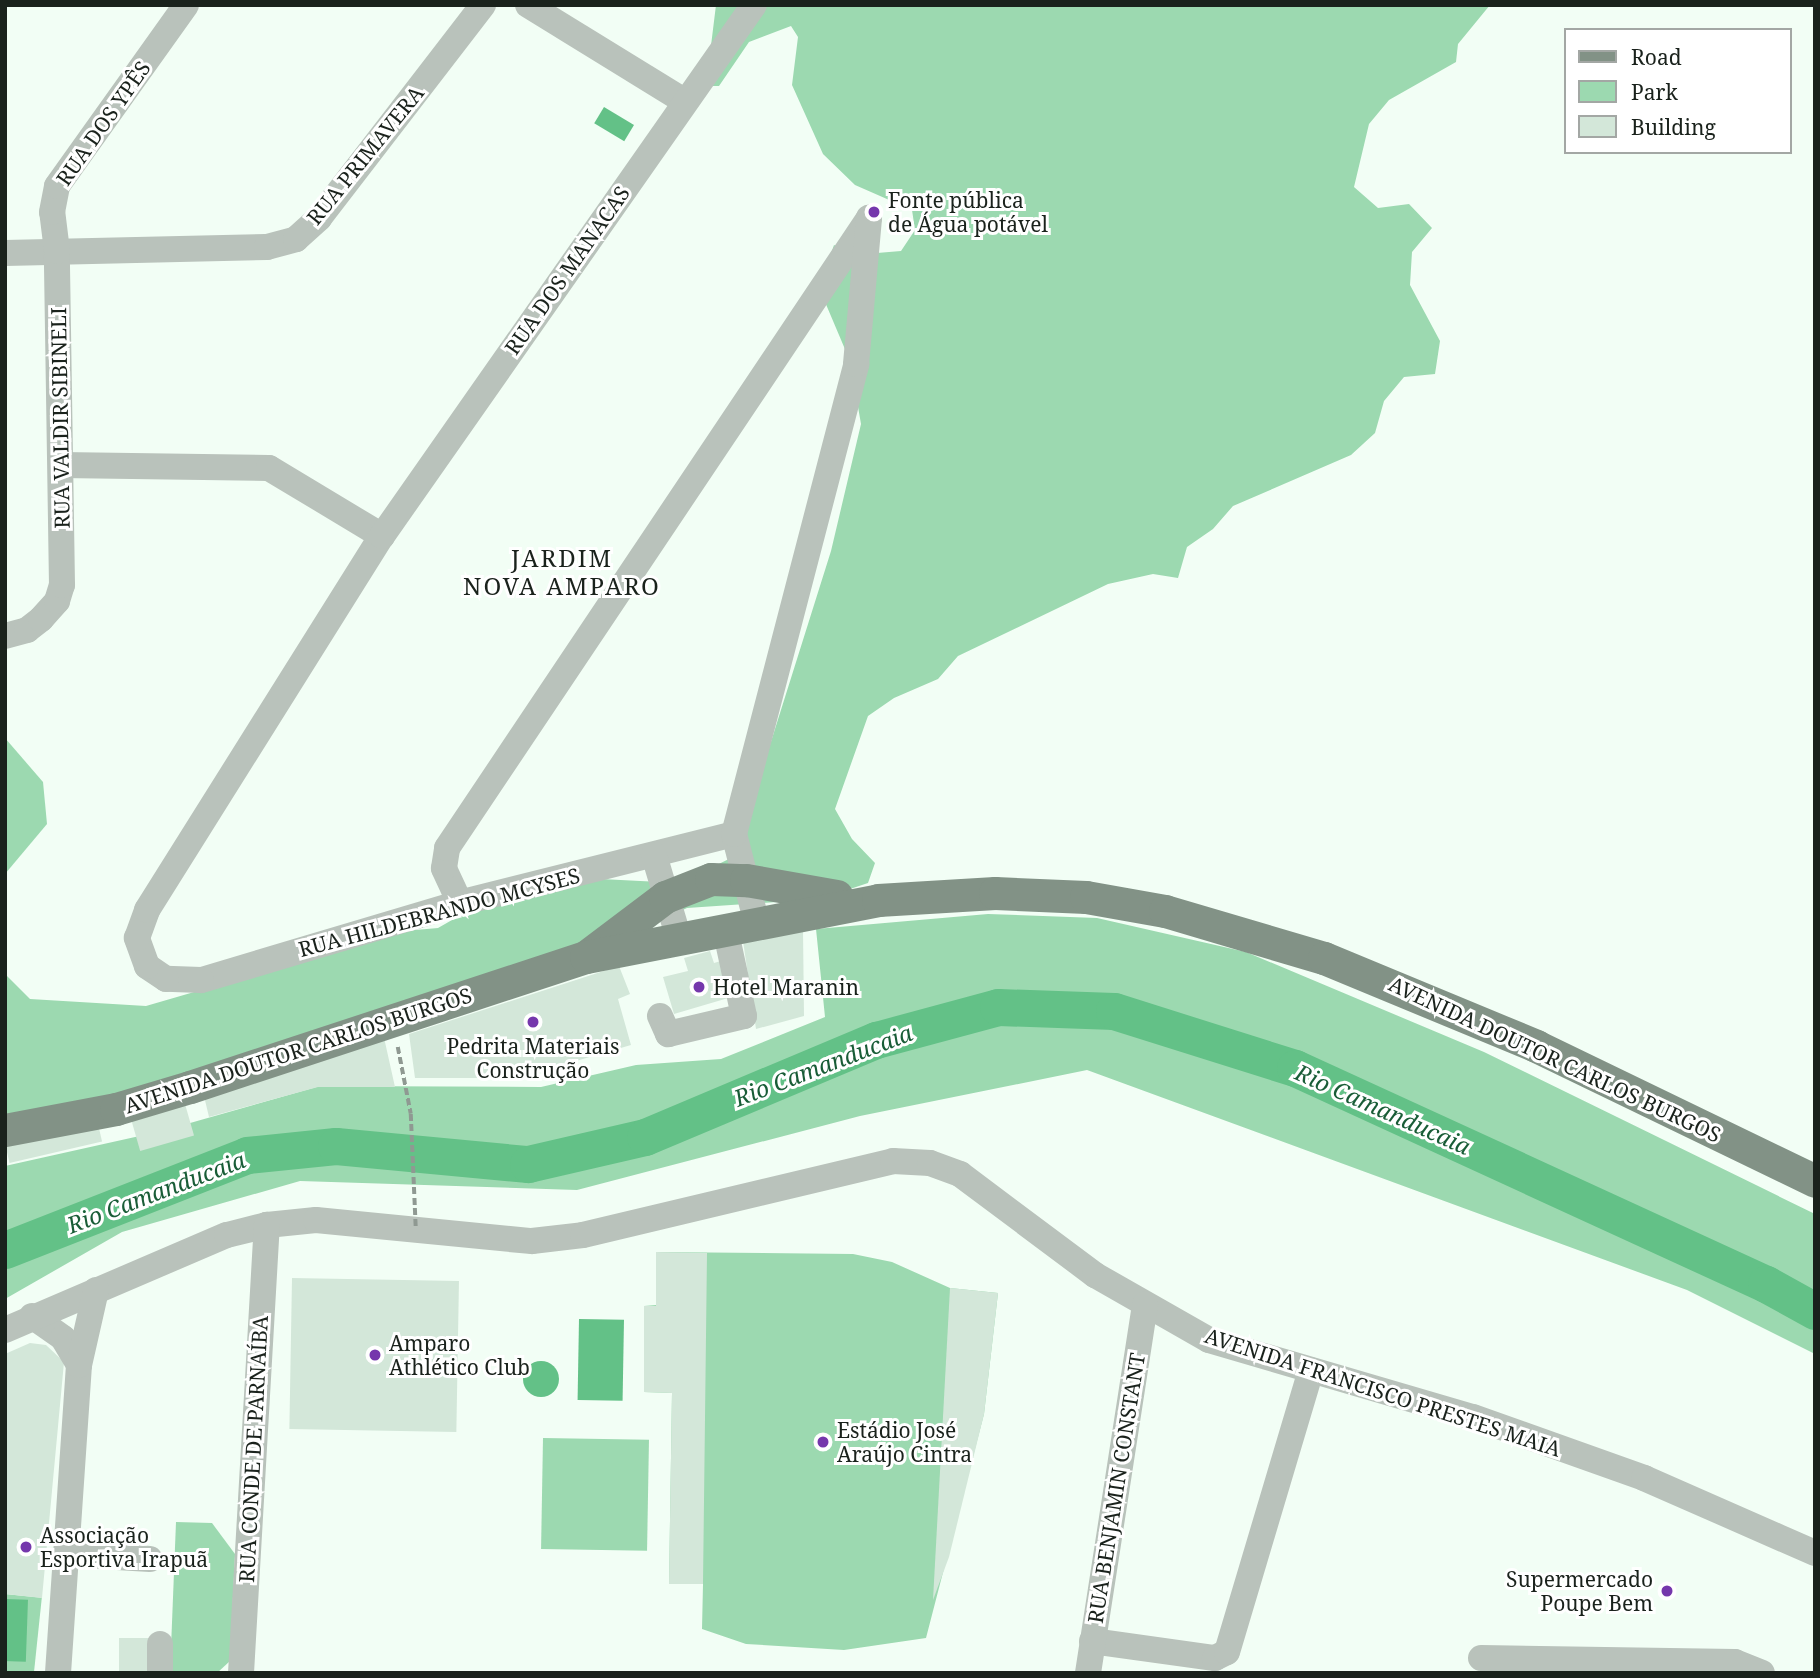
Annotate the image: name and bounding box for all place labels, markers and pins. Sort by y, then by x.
place label: Fonte pública de Água potável [888,187,1048,237]
marker: Fonte pública de Água potável [866,204,882,220]
place label: Hotel Maranin [713,974,859,1000]
marker: Hotel Maranin [691,979,707,995]
marker: Pedrita Materiais Construção [525,1014,541,1030]
place label: Pedrita Materiais Construção [447,1033,619,1083]
place label: Amparo Athlético Club [389,1330,530,1380]
marker: Amparo Athlético Club [367,1347,383,1363]
place label: Estádio José Araújo Cintra [837,1417,972,1467]
marker: Estádio José Araújo Cintra [815,1434,831,1450]
place label: Associação Esportiva Irapuã [40,1522,208,1572]
marker: Associação Esportiva Irapuã [18,1539,34,1555]
place label: Supermercado Poupe Bem [1506,1566,1653,1616]
marker: Supermercado Poupe Bem [1659,1583,1675,1599]

